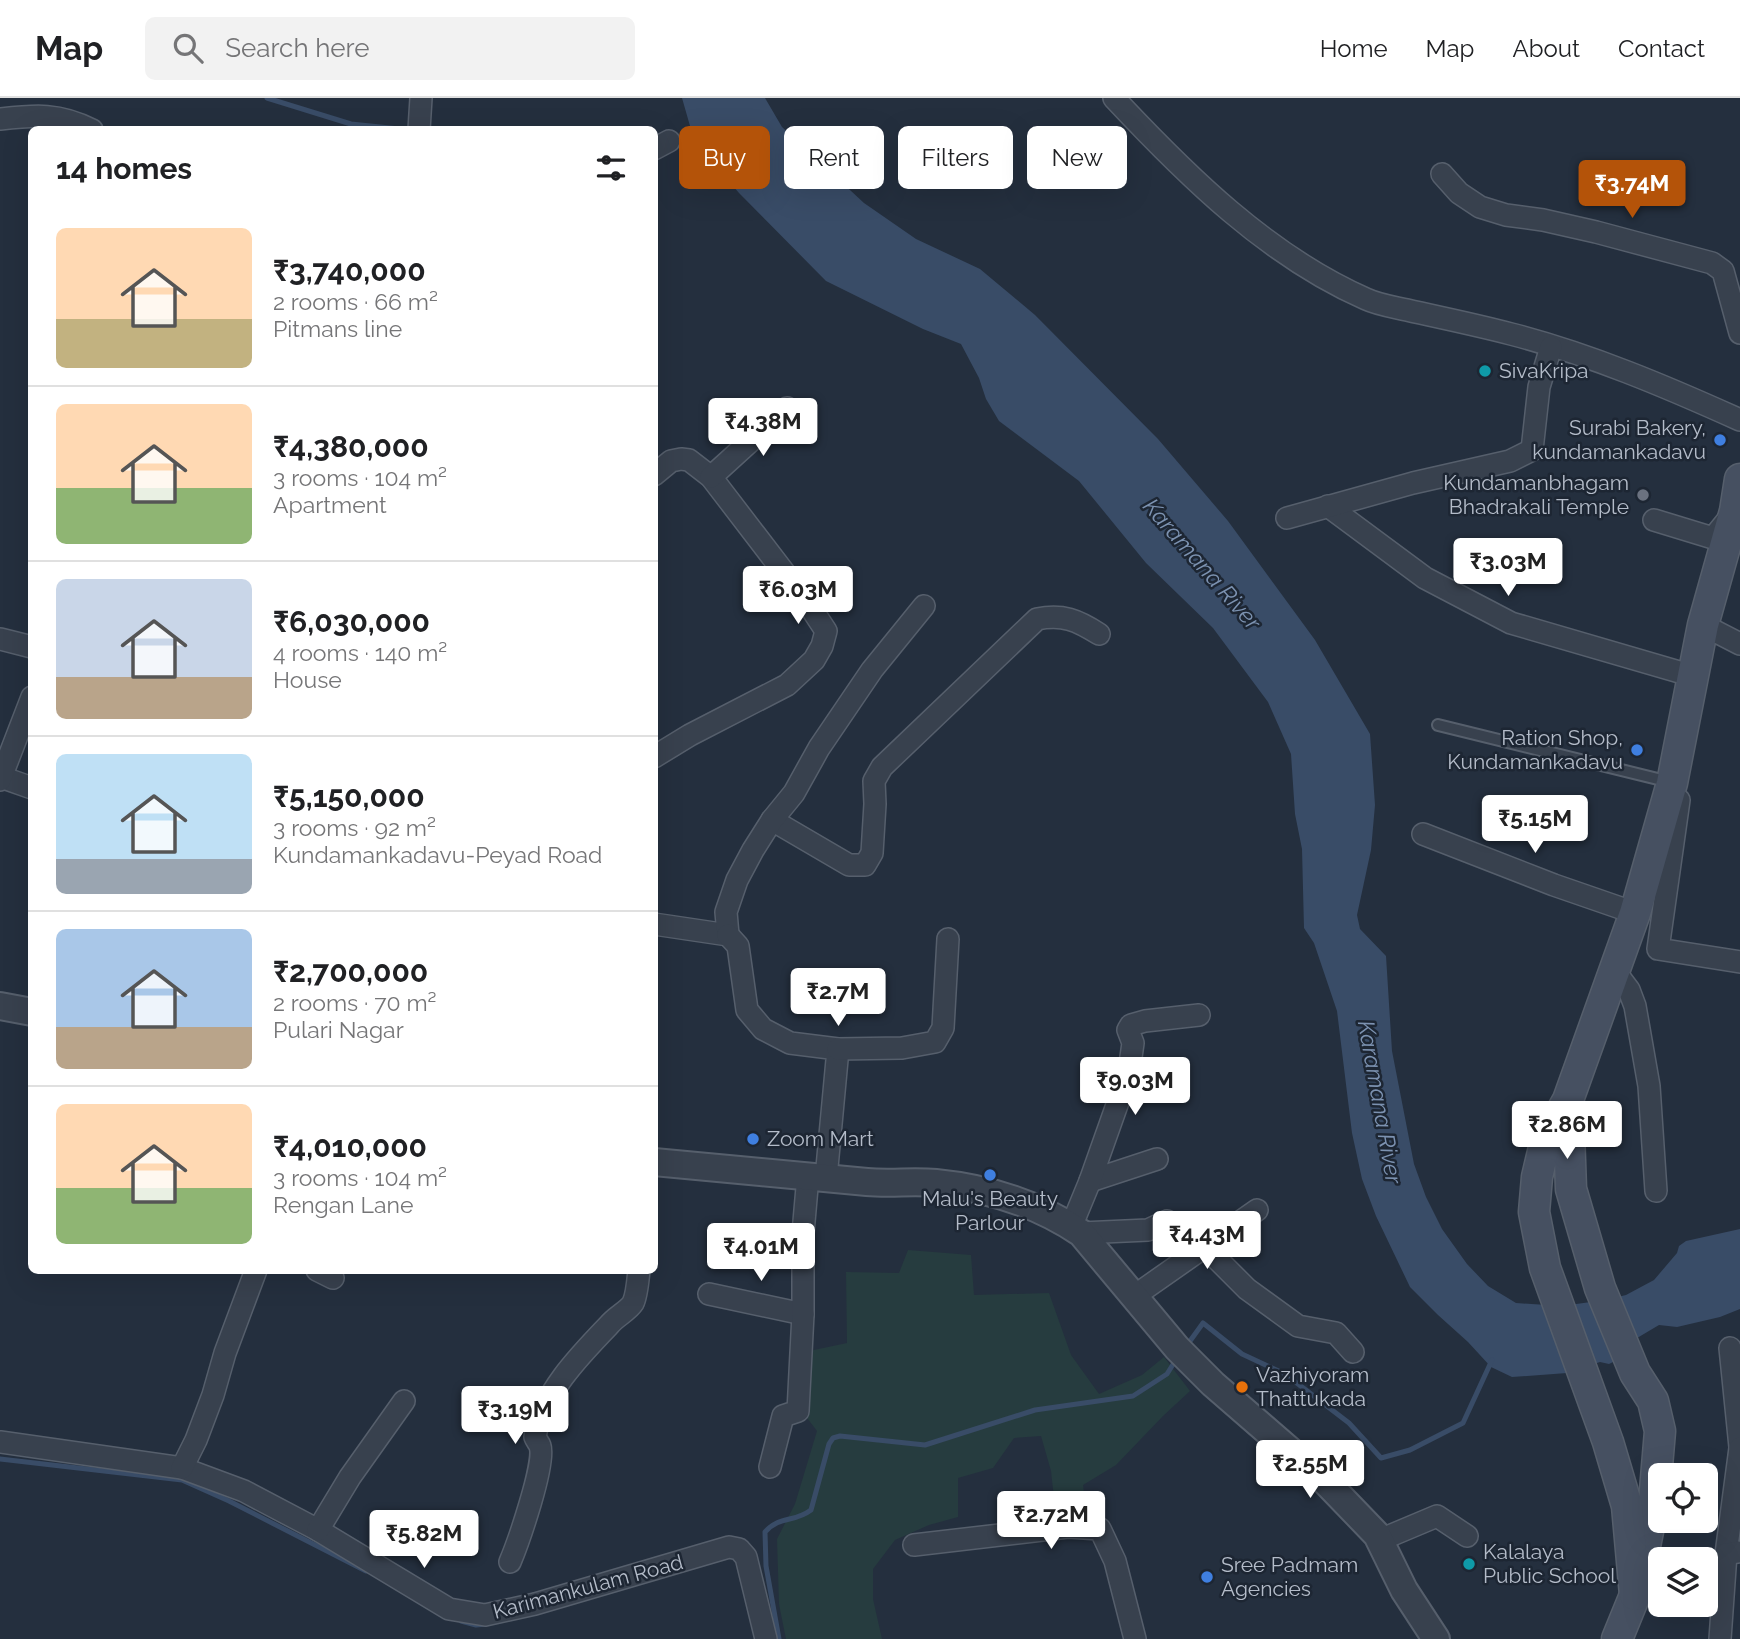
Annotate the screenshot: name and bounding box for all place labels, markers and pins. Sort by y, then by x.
pin: ₹3.74M [1575,160,1689,220]
place label: SivaKripa [1499,358,1589,383]
marker: SivaKripa [1477,363,1493,379]
pin: ₹4.38M [706,398,820,458]
place label: Surabi Bakery, kundamankadavu [1532,415,1706,464]
marker: Surabi Bakery, kundamankadavu [1712,432,1728,448]
place label: Kundamanbhagam Bhadrakali Temple [1443,470,1629,519]
marker: Kundamanbhagam Bhadrakali Temple [1635,487,1651,503]
pin: ₹3.03M [1451,538,1565,598]
pin: ₹6.03M [741,566,855,626]
place label: Ration Shop, Kundamankadavu [1447,725,1623,774]
marker: Ration Shop, Kundamankadavu [1629,742,1645,758]
pin: ₹5.15M [1478,796,1592,855]
pin: ₹2.7M [789,968,887,1028]
pin: ₹9.03M [1078,1058,1192,1117]
pin: ₹2.86M [1510,1102,1624,1161]
place label: Zoom Mart [767,1126,874,1151]
marker: Zoom Mart [745,1131,761,1147]
marker: Malu's Beauty Parlour [982,1167,998,1183]
place label: Malu's Beauty Parlour [922,1186,1058,1235]
pin: ₹4.43M [1150,1212,1264,1271]
pin: ₹4.01M [704,1224,818,1283]
place label: Vazhiyoram Thattukada [1256,1362,1369,1411]
marker: Vazhiyoram Thattukada [1234,1379,1250,1395]
pin: ₹3.19M [458,1386,572,1446]
pin: ₹2.55M [1253,1440,1367,1500]
pin: ₹2.72M [994,1492,1108,1551]
pin: ₹5.82M [367,1510,481,1570]
place label: Kalalaya Public School [1483,1539,1616,1588]
place label: Sree Padmam Agencies [1221,1552,1358,1601]
marker: Kalalaya Public School [1461,1556,1477,1572]
marker: Sree Padmam Agencies [1199,1569,1215,1585]

